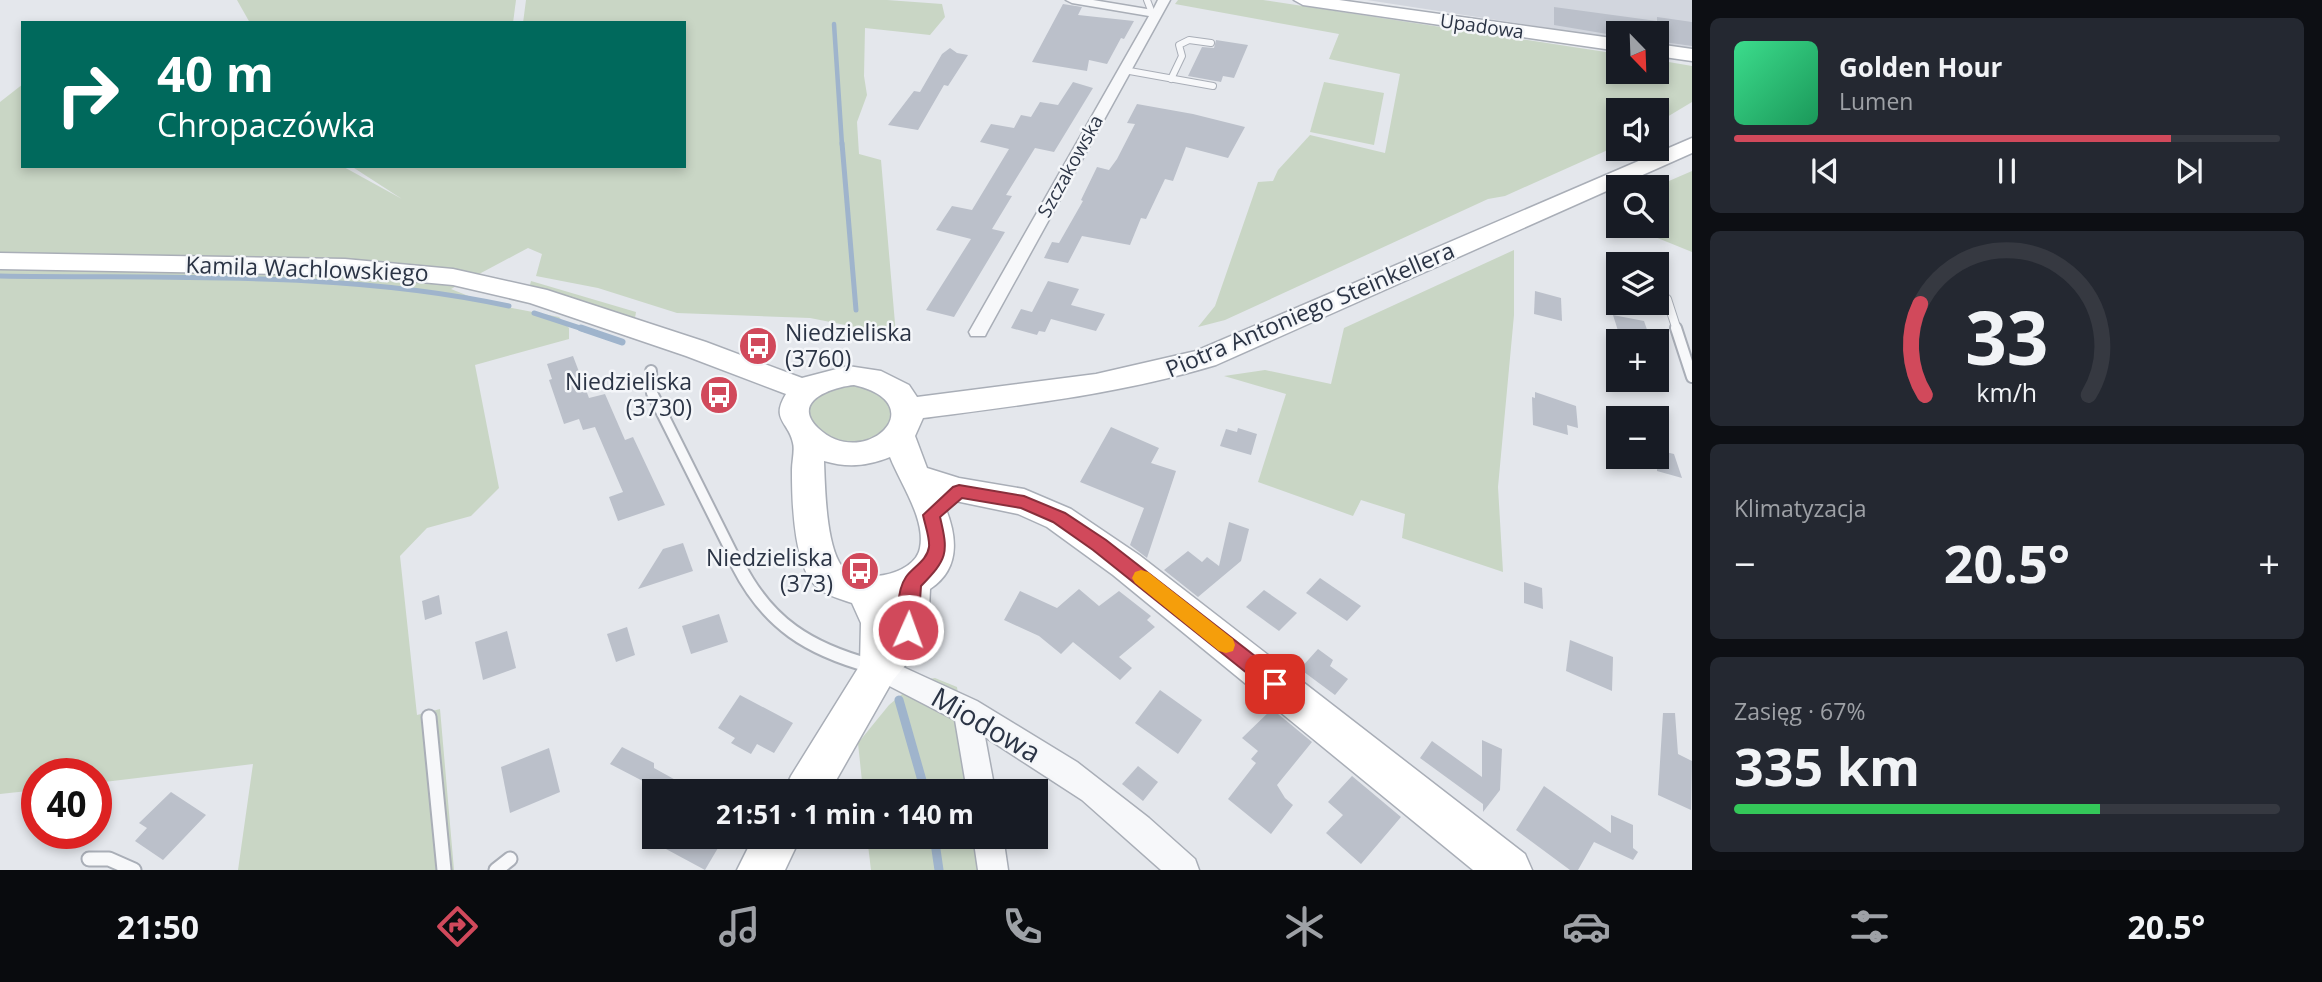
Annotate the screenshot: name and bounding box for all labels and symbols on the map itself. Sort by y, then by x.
street label: Upadowa [1438,7,1526,45]
north arrow [1606,21,1670,84]
street label: Szczakowska [1031,110,1109,222]
street label: Piotra Antoniego Steinkellera [1160,234,1459,385]
street label: Kamila Wachlowskiego [185,248,429,288]
place label: Niedzieliska (3760) [785,316,912,374]
bus stop icon: Niedzieliska (3760) [737,325,779,367]
place label: Niedzieliska (3730) [565,365,692,423]
bus stop icon: Niedzieliska (3730) [698,374,740,416]
place label: Niedzieliska (373) [706,541,833,599]
bus stop icon: Niedzieliska (373) [839,550,881,592]
position arrow [871,593,945,667]
pin [1245,654,1305,714]
street label: Miodowa [925,678,1048,771]
speed limit sign: 40 [21,758,112,849]

